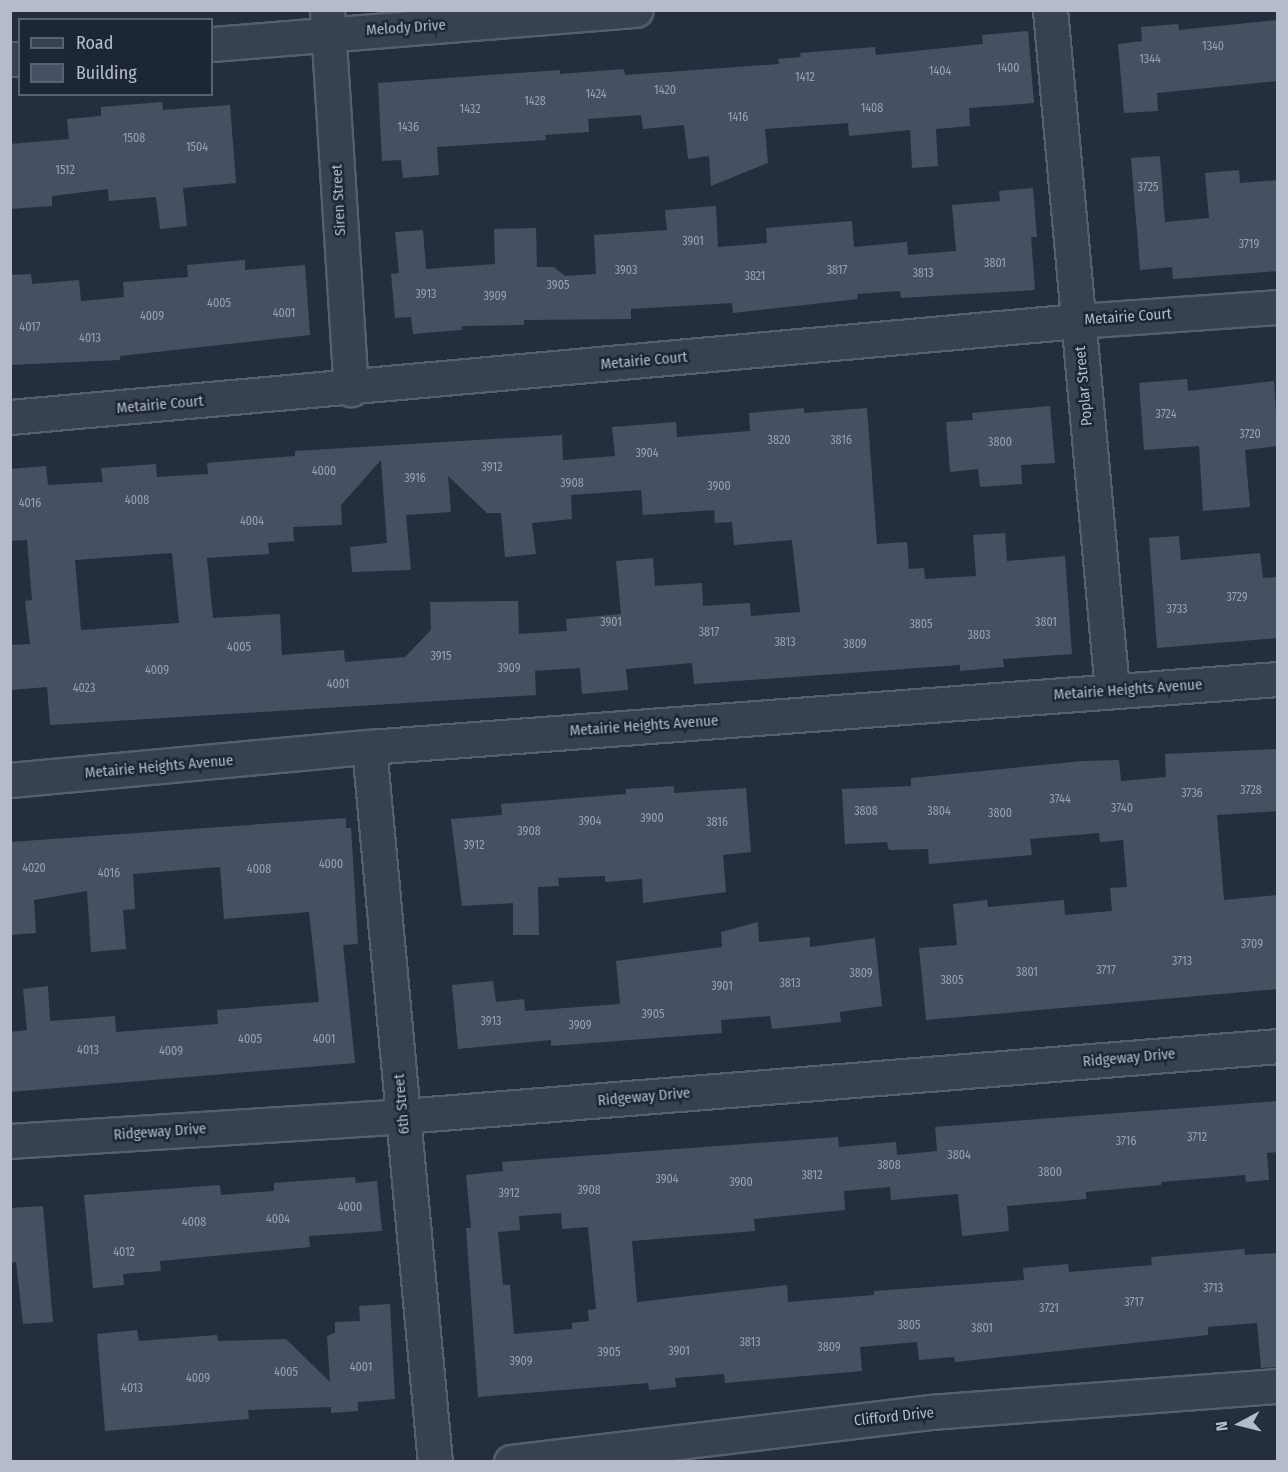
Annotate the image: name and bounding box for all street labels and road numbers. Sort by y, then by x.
street label: Melody Drive [366,16,446,40]
street label: Siren Street [328,164,350,236]
street label: Metairie Court [1084,305,1172,329]
street label: Poplar Street [1072,345,1096,427]
street label: Metairie Court [600,348,688,374]
street label: Metairie Court [116,392,204,418]
street label: Metairie Heights Avenue [1053,676,1203,704]
street label: Metairie Heights Avenue [569,712,719,740]
street label: Metairie Heights Avenue [84,752,234,782]
street label: Ridgeway Drive [1082,1045,1176,1071]
street label: 6th Street [390,1073,414,1135]
street label: Ridgeway Drive [597,1084,691,1110]
street label: Ridgeway Drive [113,1120,207,1144]
street label: Clifford Drive [853,1404,935,1430]

